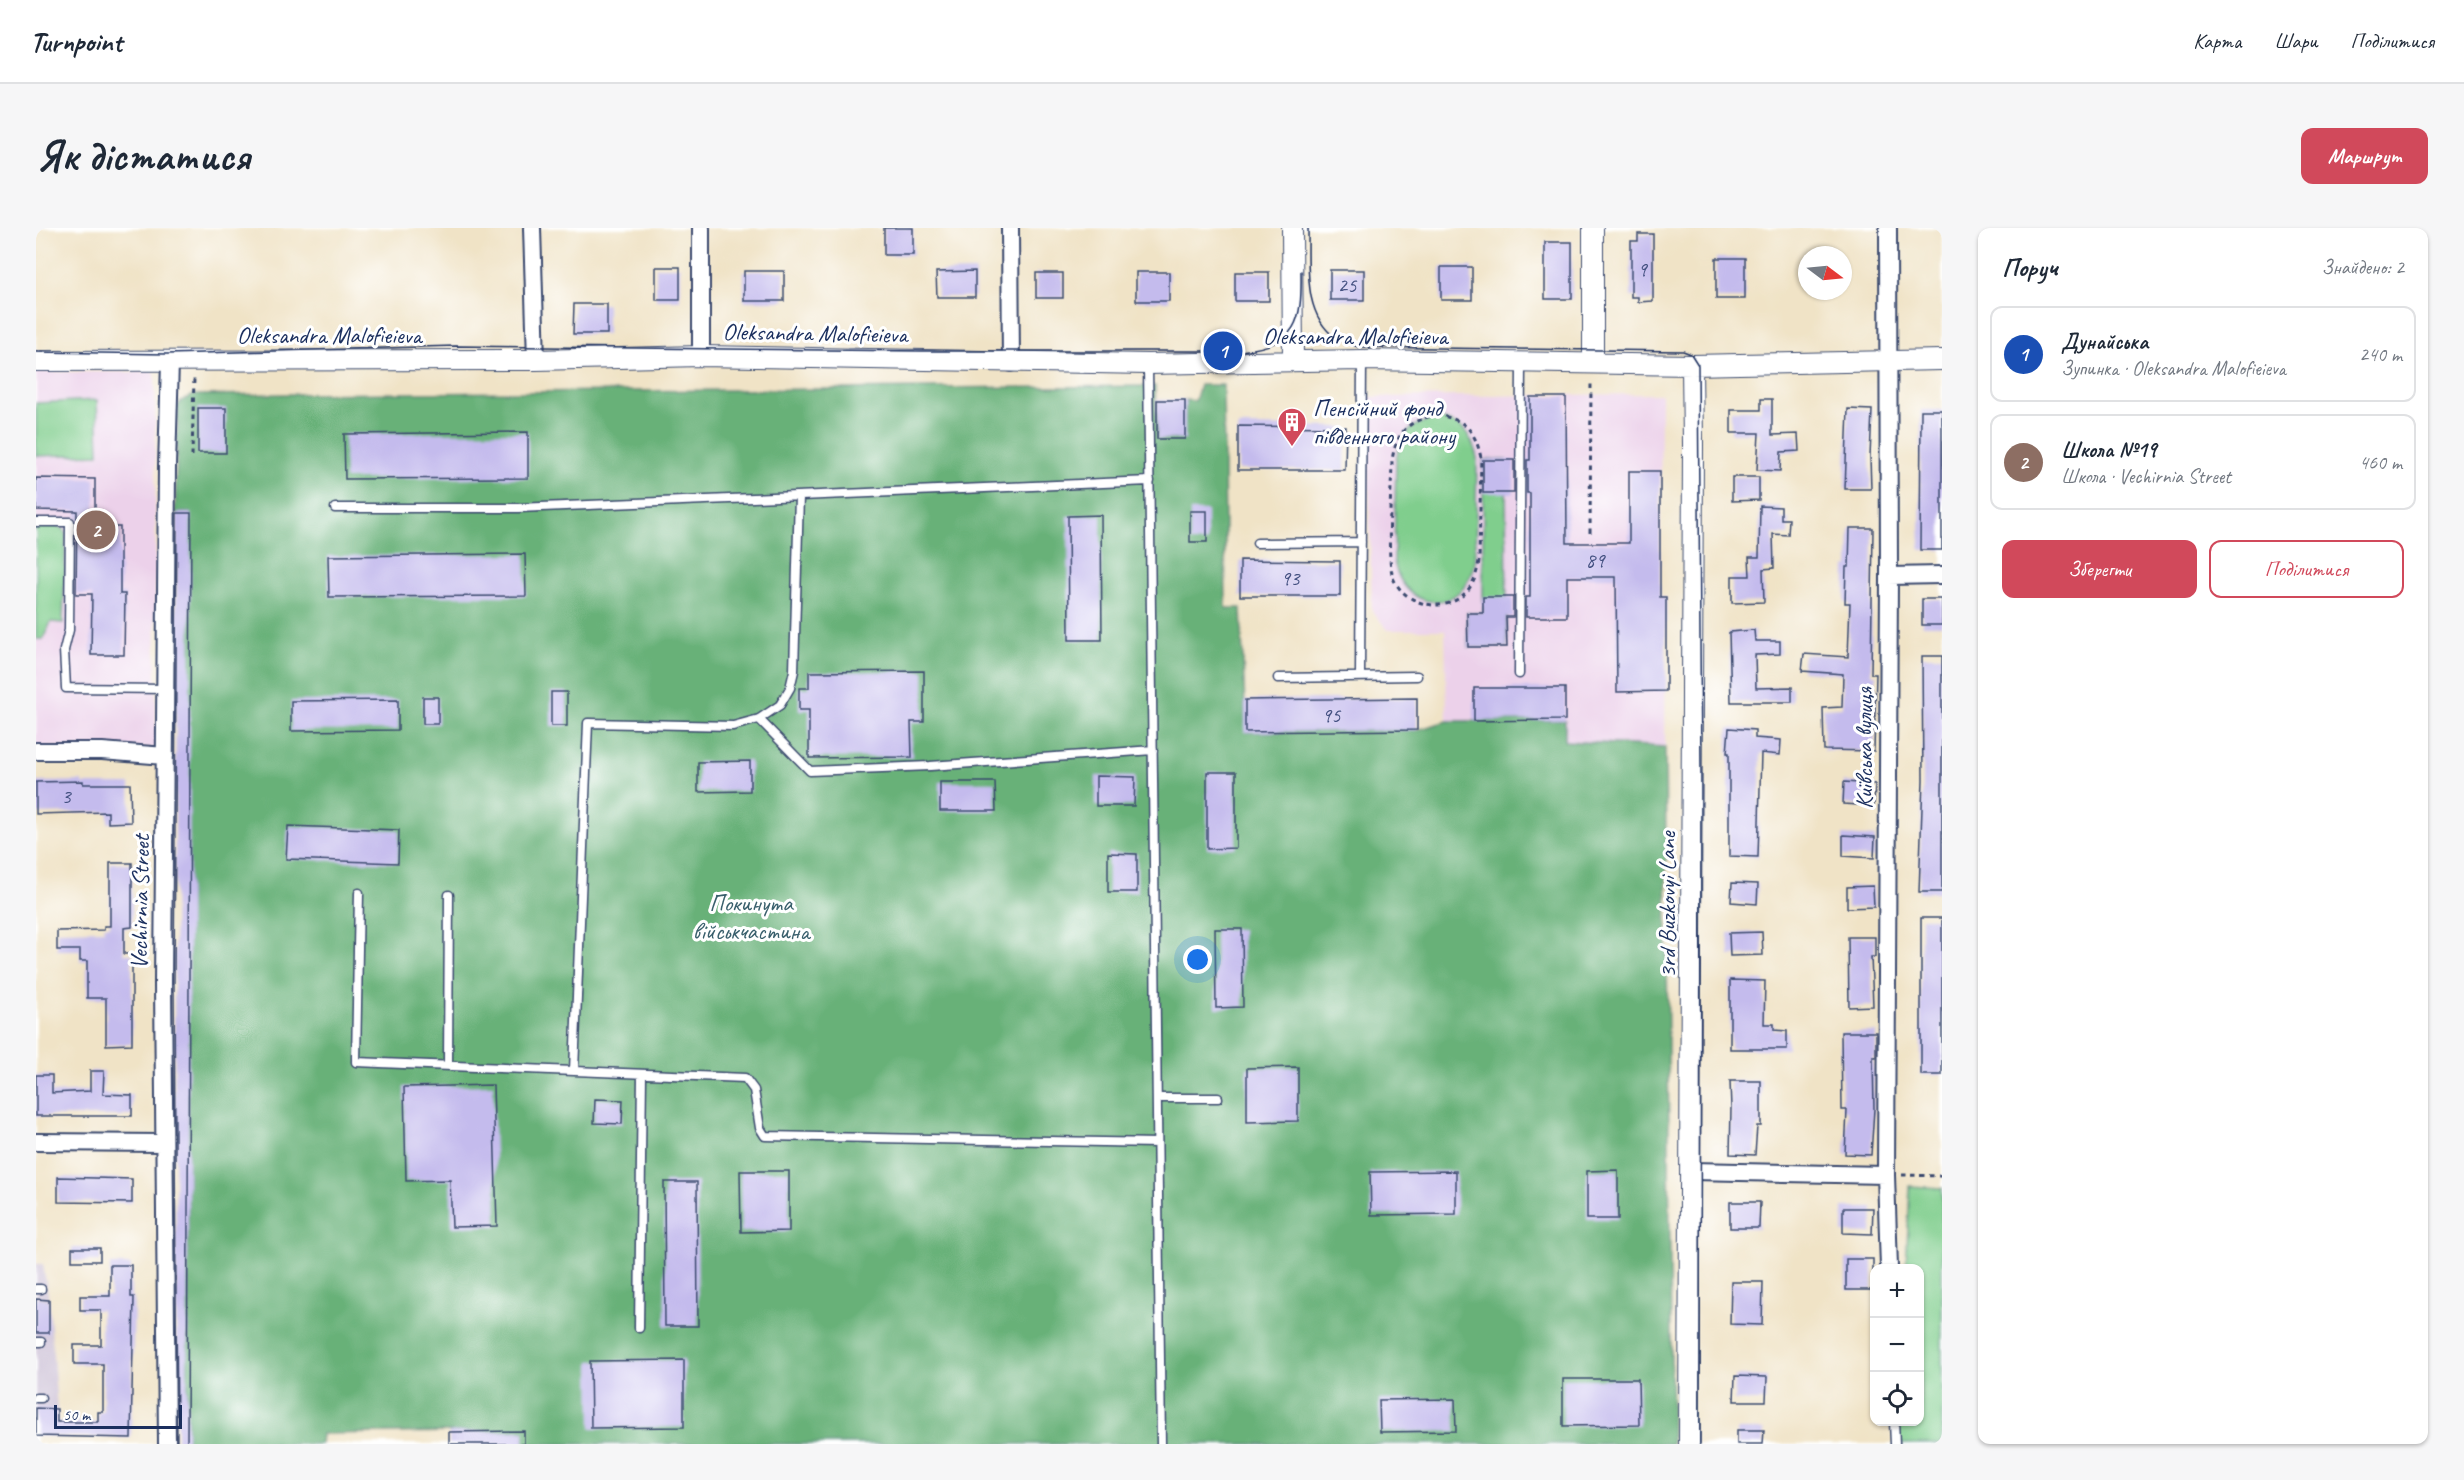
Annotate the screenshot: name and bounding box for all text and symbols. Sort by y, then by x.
text: Turnpoint [30,24,122,59]
text: Карта [2193,28,2241,54]
text: Шари [2274,28,2318,54]
text: Поділитися [2351,28,2434,54]
button: Маршрут [2301,128,2428,184]
text: Як дістатися [36,130,250,183]
north arrow [1798,246,1852,300]
text: Поруч [2002,251,2058,284]
text: Знайдено: 2 [2322,255,2404,280]
house number: 9 [1637,256,1648,282]
house number: 25 [1338,272,1358,298]
street label: Oleksandra Malofieieva [722,316,910,350]
street label: Oleksandra Malofieieva [237,320,423,350]
street label: Oleksandra Malofieieva [1263,321,1449,351]
pin: 1 [1204,328,1242,374]
text: Дунайська [2061,328,2148,356]
text: 1 [2019,342,2028,367]
text: 240 m [2359,342,2402,367]
text: Зупинка · Oleksandra Malofieieva [2061,356,2286,381]
place label: Пенсійний фонд південного району [1313,393,1457,451]
building icon: Пенсійний фонд південного району [1276,406,1308,448]
text: Школа №19 [2061,436,2157,464]
text: 2 [2019,450,2028,475]
text: 460 m [2359,450,2402,475]
text: Школа · Vechirnia Street [2061,464,2231,489]
pin: 2 [76,508,116,552]
button: Зберегти [2002,540,2197,598]
button: Поділитися [2209,540,2404,598]
house number: 89 [1586,547,1606,573]
house number: 93 [1281,565,1301,591]
street label: Київська вулиця [1849,686,1879,809]
house number: 95 [1322,702,1342,728]
house number: 3 [61,783,72,809]
street label: 3rd Buzkovyi Lane [1652,830,1682,978]
street label: Vechirnia Street [124,832,156,970]
park label: Покинута військчастина [693,888,811,946]
your location [1183,945,1212,974]
map controls [1870,1264,1924,1426]
button: + [1870,1264,1924,1318]
button: − [1870,1318,1924,1372]
button: locate [1870,1372,1924,1426]
scale bar [54,1402,182,1430]
text: 50 m [63,1405,90,1425]

